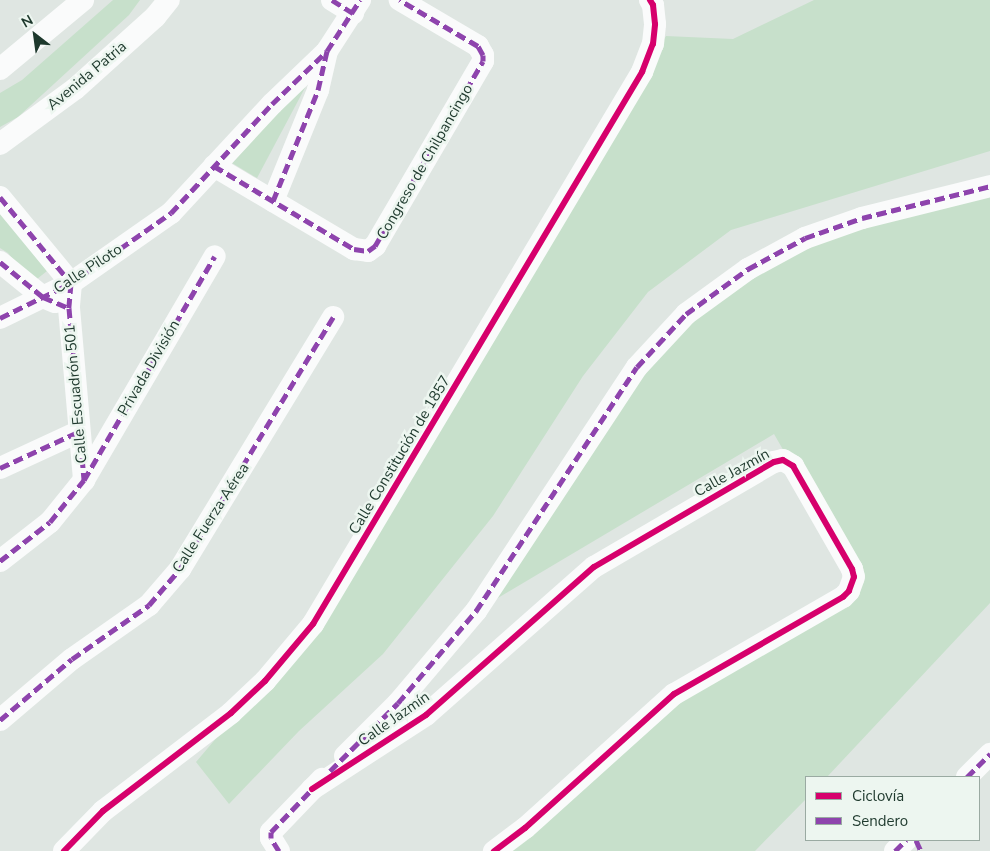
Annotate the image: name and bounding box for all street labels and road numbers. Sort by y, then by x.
street label: Avenida Patria [44,38,130,114]
street label: Congreso de Chilpancingo [373,81,477,243]
street label: Calle Piloto [51,240,125,298]
street label: Privada División [114,317,184,419]
street label: Calle Escuadrón 501 [61,324,91,464]
street label: Calle Constitución de 1857 [345,372,455,538]
street label: Calle Jazmín [691,445,773,501]
street label: Calle Fuerza Aérea [169,460,253,576]
street label: Calle Jazmín [355,688,433,750]

